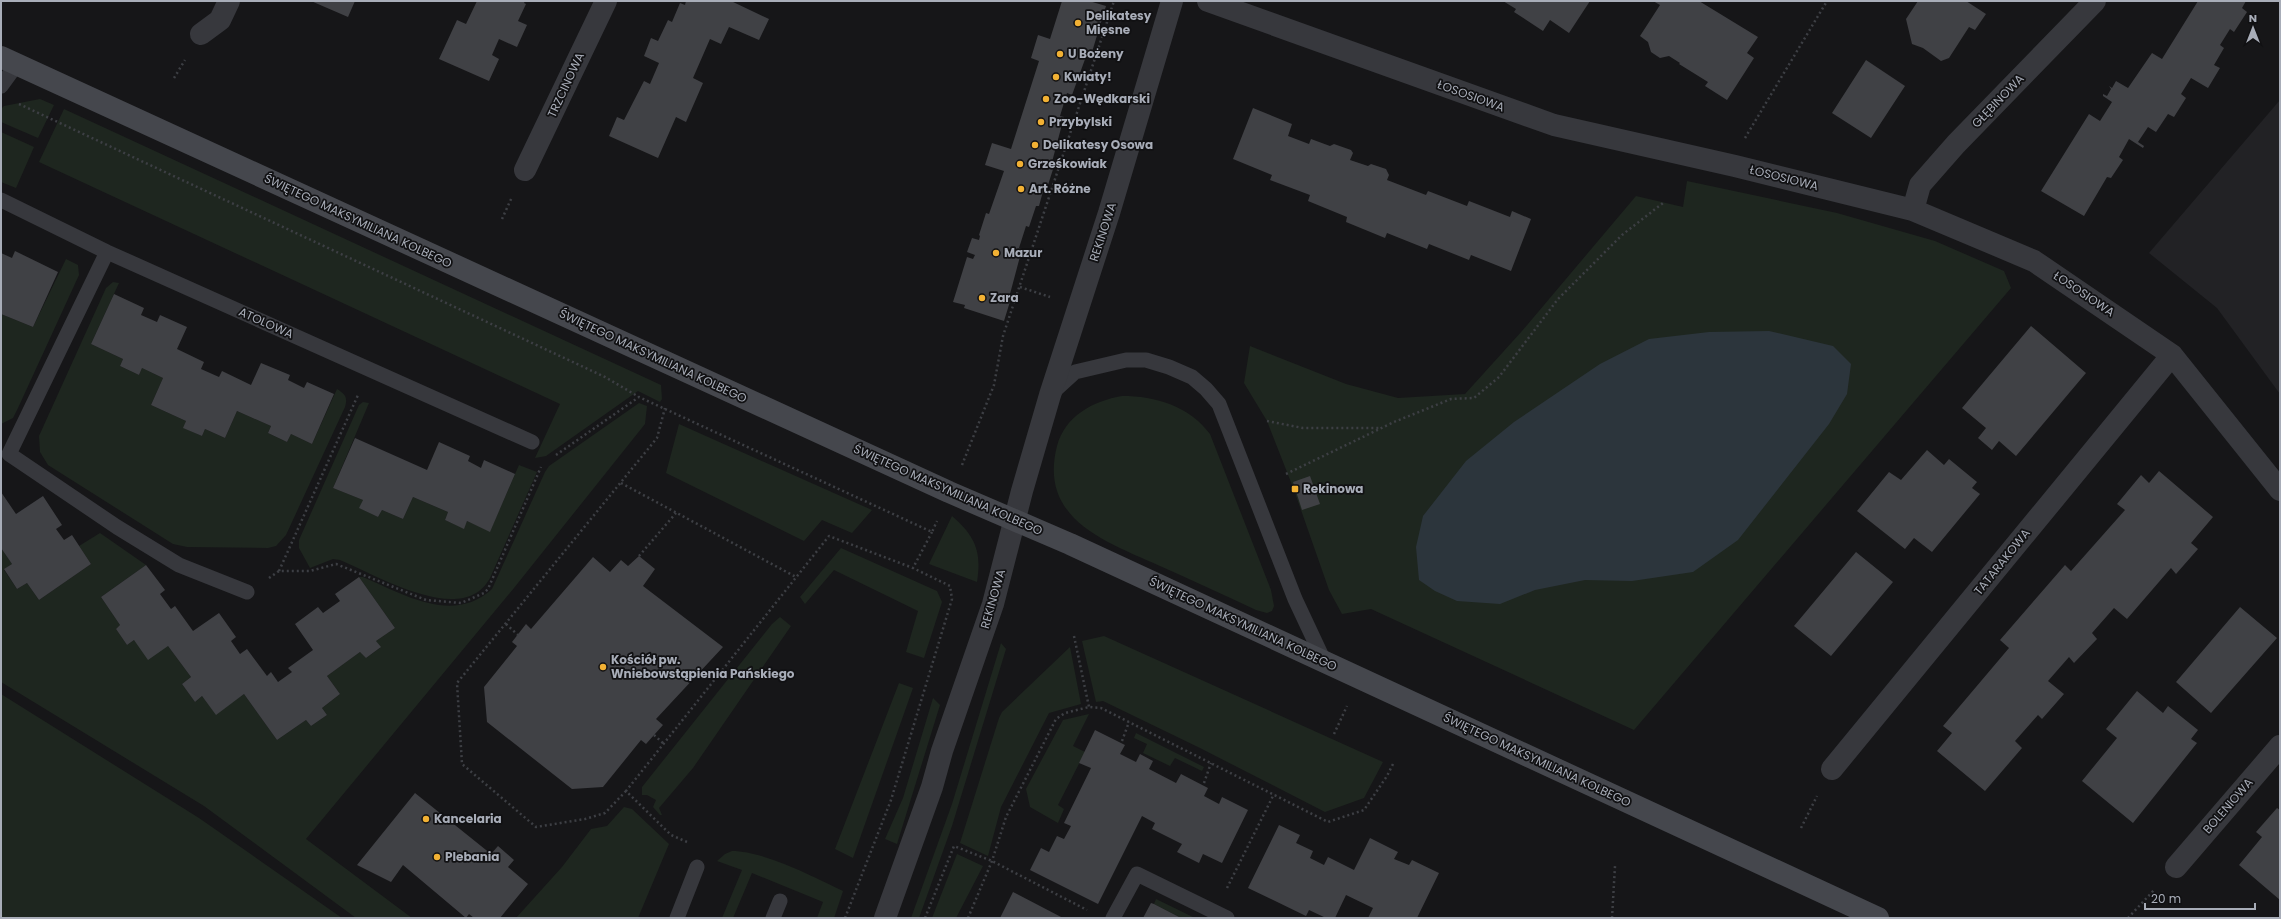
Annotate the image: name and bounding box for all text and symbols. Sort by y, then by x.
place label: Delikatesy Mięsne [1086,7,1152,38]
north arrow [2233,8,2273,48]
text: N [2249,10,2257,26]
marker: Delikatesy Mięsne [1073,18,1083,28]
place label: U Bożeny [1068,45,1124,62]
street label: TRZCINOWA [543,49,588,120]
marker: U Bożeny [1055,49,1065,59]
place label: Kwiaty! [1064,68,1112,85]
street label: GŁĘBINOWA [1968,70,2028,131]
marker: Kwiaty! [1051,72,1061,82]
street label: ŁOSOSIOWA [1435,76,1507,116]
place label: Zoo-Wędkarski [1054,90,1150,107]
marker: Zoo-Wędkarski [1041,94,1051,104]
place label: Przybylski [1049,113,1112,130]
marker: Przybylski [1036,117,1046,127]
place label: Delikatesy Osowa [1043,136,1153,153]
marker: Delikatesy Osowa [1030,140,1040,150]
place label: Grześkowiak [1028,155,1107,172]
marker: Grześkowiak [1015,159,1025,169]
street label: ŁOSOSIOWA [1748,161,1820,194]
street label: ŚWIĘTEGO MAKSYMILIANA KOLBEGO [262,169,455,272]
place label: Art. Różne [1029,180,1091,197]
marker: Art. Różne [1016,184,1026,194]
street label: REKINOWA [1085,200,1120,264]
place label: Mazur [1004,244,1042,261]
marker: Mazur [991,248,1001,258]
street label: ŁOSOSIOWA [2050,267,2118,320]
place label: Zara [990,289,1019,306]
marker: Zara [977,293,987,303]
street label: ATOLOWA [236,303,296,342]
street label: ŚWIĘTEGO MAKSYMILIANA KOLBEGO [557,304,750,407]
street label: ŚWIĘTEGO MAKSYMILIANA KOLBEGO [851,440,1046,539]
place label: Rekinowa [1303,480,1363,497]
marker: Rekinowa [1290,484,1300,494]
street label: TATARAKOWA [1970,525,2034,598]
street label: REKINOWA [976,567,1009,631]
street label: ŚWIĘTEGO MAKSYMILIANA KOLBEGO [1147,572,1340,675]
place label: Kościół pw. Wniebowstąpienia Pańskiego [611,651,795,682]
marker: Kościół pw. Wniebowstąpienia Pańskiego [598,662,608,672]
street label: ŚWIĘTEGO MAKSYMILIANA KOLBEGO [1441,708,1634,811]
street label: BOLENIOWA [2199,774,2257,837]
place label: Kancelaria [434,810,502,827]
marker: Kancelaria [421,814,431,824]
place label: Plebania [445,848,500,865]
marker: Plebania [432,852,442,862]
scale bar [2145,885,2255,911]
text: 20 m [2151,890,2181,907]

